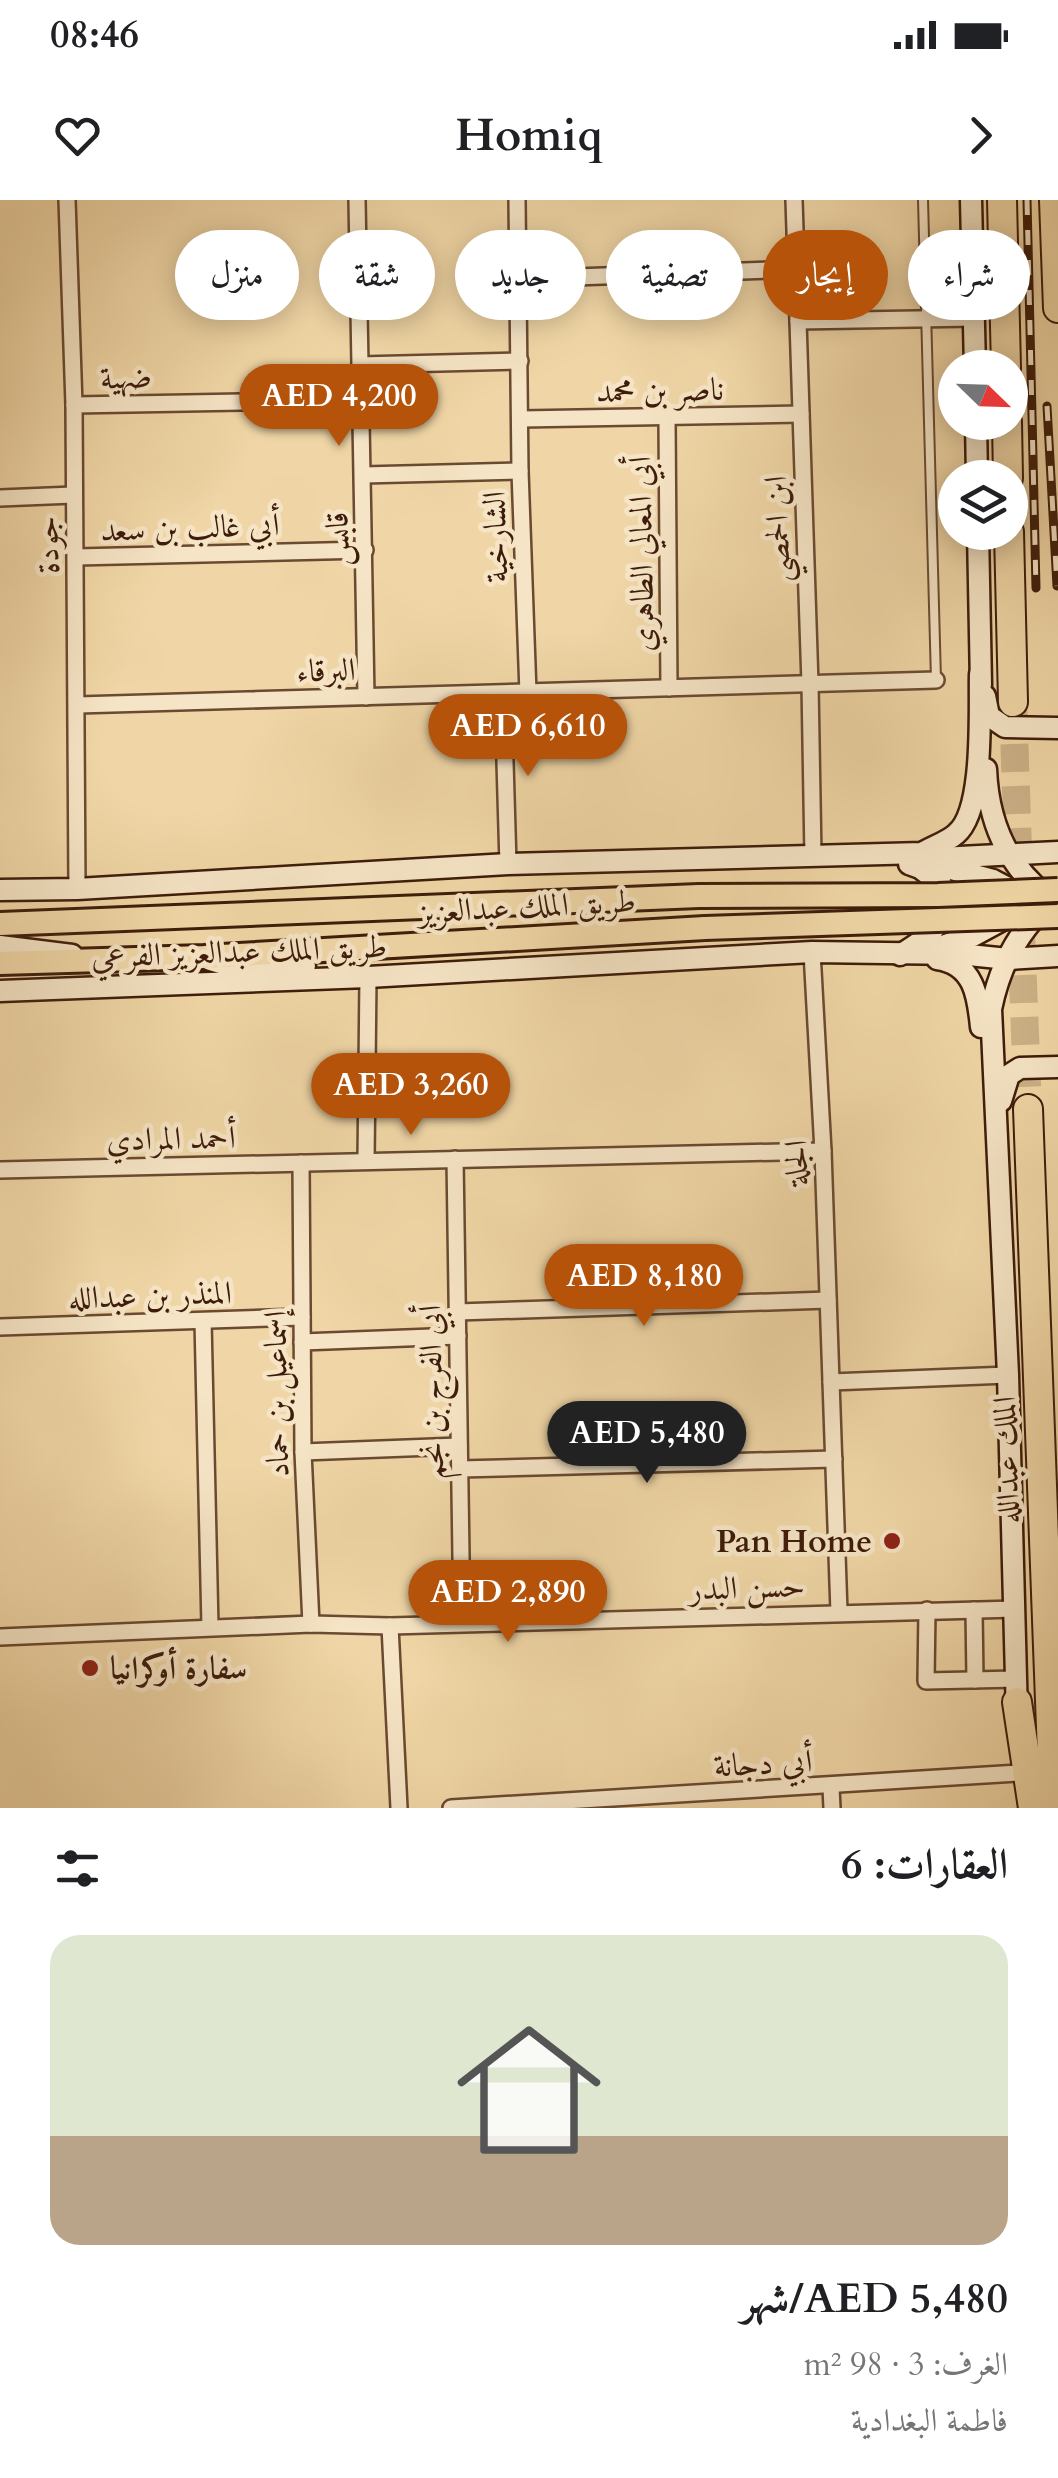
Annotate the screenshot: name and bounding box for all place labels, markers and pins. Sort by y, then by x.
pin: AED 4,200 [225,364,453,449]
pin: AED 6,610 [414,694,642,779]
pin: AED 3,260 [297,1053,525,1138]
pin: AED 8,180 [530,1244,758,1329]
pin: AED 5,480 [533,1401,761,1486]
place label: Pan Home [716,1520,872,1564]
marker: Pan Home [881,1530,903,1552]
pin: AED 2,890 [394,1560,622,1645]
place label: سفارة أوكرانيا [110,1646,247,1691]
marker: سفارة أوكرانيا [79,1657,101,1679]

